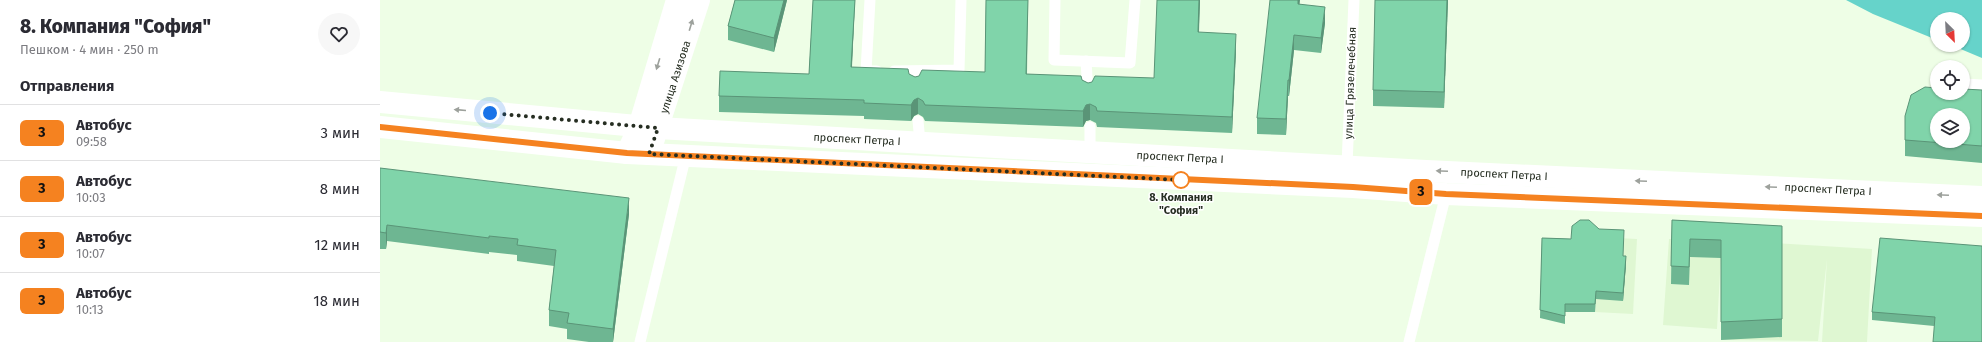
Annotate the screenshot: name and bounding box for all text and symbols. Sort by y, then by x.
north arrow [1930,12,1970,52]
map controls [1930,12,1970,148]
button: heart [318,13,360,55]
text: 8. Компания "София" [20,15,211,38]
one-way arrow [688,18,694,30]
street label: улица Грязелечебная [1342,27,1359,139]
street label: улица Азизова [658,39,693,115]
text: Пешком · 4 мин · 250 m [20,42,159,57]
one-way arrow [655,58,661,70]
button: locate [1930,60,1970,100]
text: Отправления [20,77,114,95]
your location [480,103,500,123]
one-way arrow [454,106,466,113]
button: layers [1930,108,1970,148]
text: Автобус [76,116,132,134]
text: 3 [38,124,46,141]
text: 3 мин [321,124,360,142]
street label: проспект Петра I [813,131,901,148]
text: 09:58 [76,134,107,149]
street label: проспект Петра I [1136,149,1224,166]
street label: проспект Петра I [1460,166,1548,183]
one-way arrow [1436,168,1448,175]
marker: 8. Компания "София" [1172,171,1190,189]
text: Автобус [76,172,132,190]
one-way arrow [1635,177,1647,184]
line badge: 3 [1408,179,1434,205]
text: 3 [38,180,46,197]
text: 8 мин [320,180,360,198]
street label: проспект Петра I [1784,181,1872,198]
text: 3 [1417,183,1425,200]
one-way arrow [1765,183,1777,190]
text: 10:03 [76,190,106,205]
place label: 8. Компания "София" [1149,191,1213,217]
one-way arrow [1936,192,1949,198]
text: Автобус [76,228,132,246]
text: 3 [38,236,46,253]
text: 12 мин [314,236,360,254]
text: 10:07 [76,246,105,261]
text: Автобус [76,284,132,302]
text: 3 [38,292,46,309]
text: 18 мин [313,292,360,310]
text: 10:13 [76,302,104,317]

